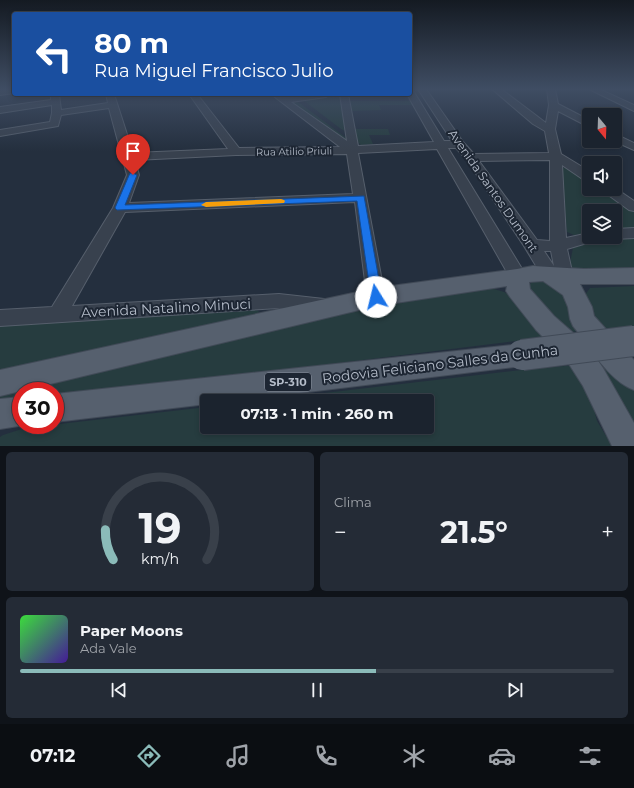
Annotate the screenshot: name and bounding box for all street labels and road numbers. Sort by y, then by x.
street label: Avenida Santos Dumont [445,126,542,255]
street label: Rua Atilio Priuli [256,144,332,159]
street label: Avenida Natalino Minuci [80,295,252,321]
street label: Rodovia Feliciano Salles da Cunha [321,341,559,387]
road number: SP-310 [265,373,311,391]

